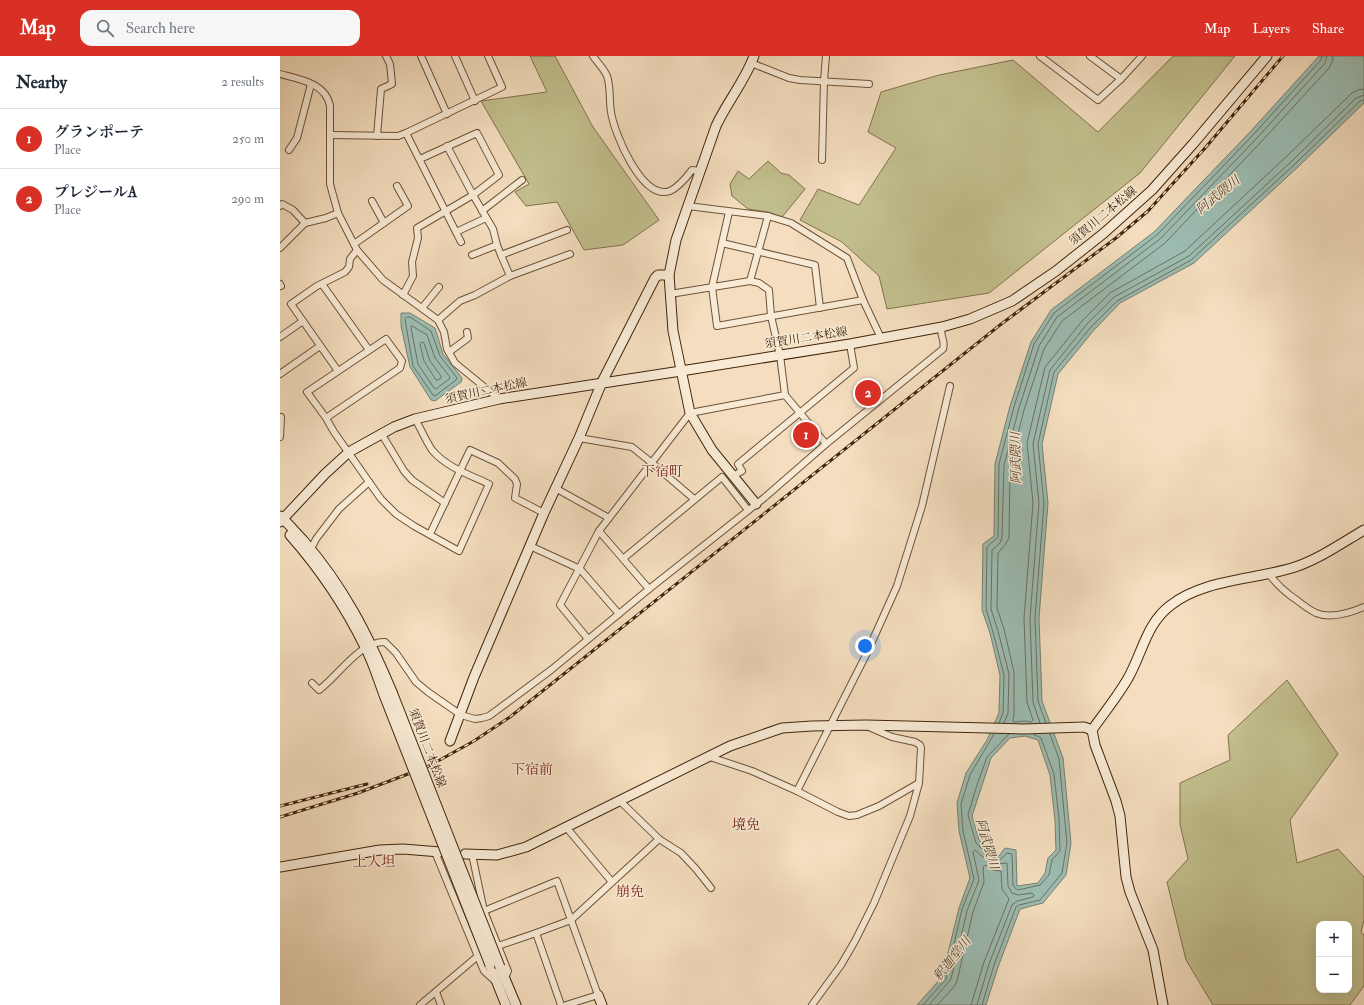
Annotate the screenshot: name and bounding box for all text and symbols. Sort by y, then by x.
search box [80,10,360,46]
text: Map [20,16,56,40]
icon: search [94,17,116,39]
text: Search here [126,19,195,38]
text: Map [1204,20,1230,37]
text: Layers [1252,20,1290,37]
text: Share [1312,20,1344,37]
text: Nearby [16,72,67,93]
text: 2 results [221,74,264,90]
text: グランポーテ [54,123,144,142]
text: 1 [27,131,31,147]
text: 250 m [232,131,264,147]
text: Place [54,142,81,158]
water label: 阿武隈川 [1193,171,1245,218]
text: プレジールA [54,183,137,202]
street label: 須賀川二本松線 [1066,183,1140,249]
text: 2 [26,191,32,207]
text: 290 m [231,191,264,207]
text: Place [54,202,81,218]
street label: 須賀川二本松線 [763,324,849,352]
street label: 須賀川二本松線 [443,375,529,407]
pin: 2 [855,378,881,408]
pin: 1 [793,420,819,450]
water label: 阿武隈川 [1008,430,1024,484]
district label: 下宿町 [641,463,683,480]
your location [855,636,875,656]
street label: 須賀川二本松線 [405,706,449,790]
district label: 下宿前 [511,761,553,778]
district label: 境免 [732,816,760,833]
water label: 阿武隈川 [972,817,1002,873]
district label: 上人坦 [353,853,395,870]
district label: 崩免 [616,883,644,900]
map controls [1316,921,1352,993]
button: + [1316,921,1352,957]
water label: 釈迦堂川 [930,932,976,984]
button: − [1316,957,1352,993]

